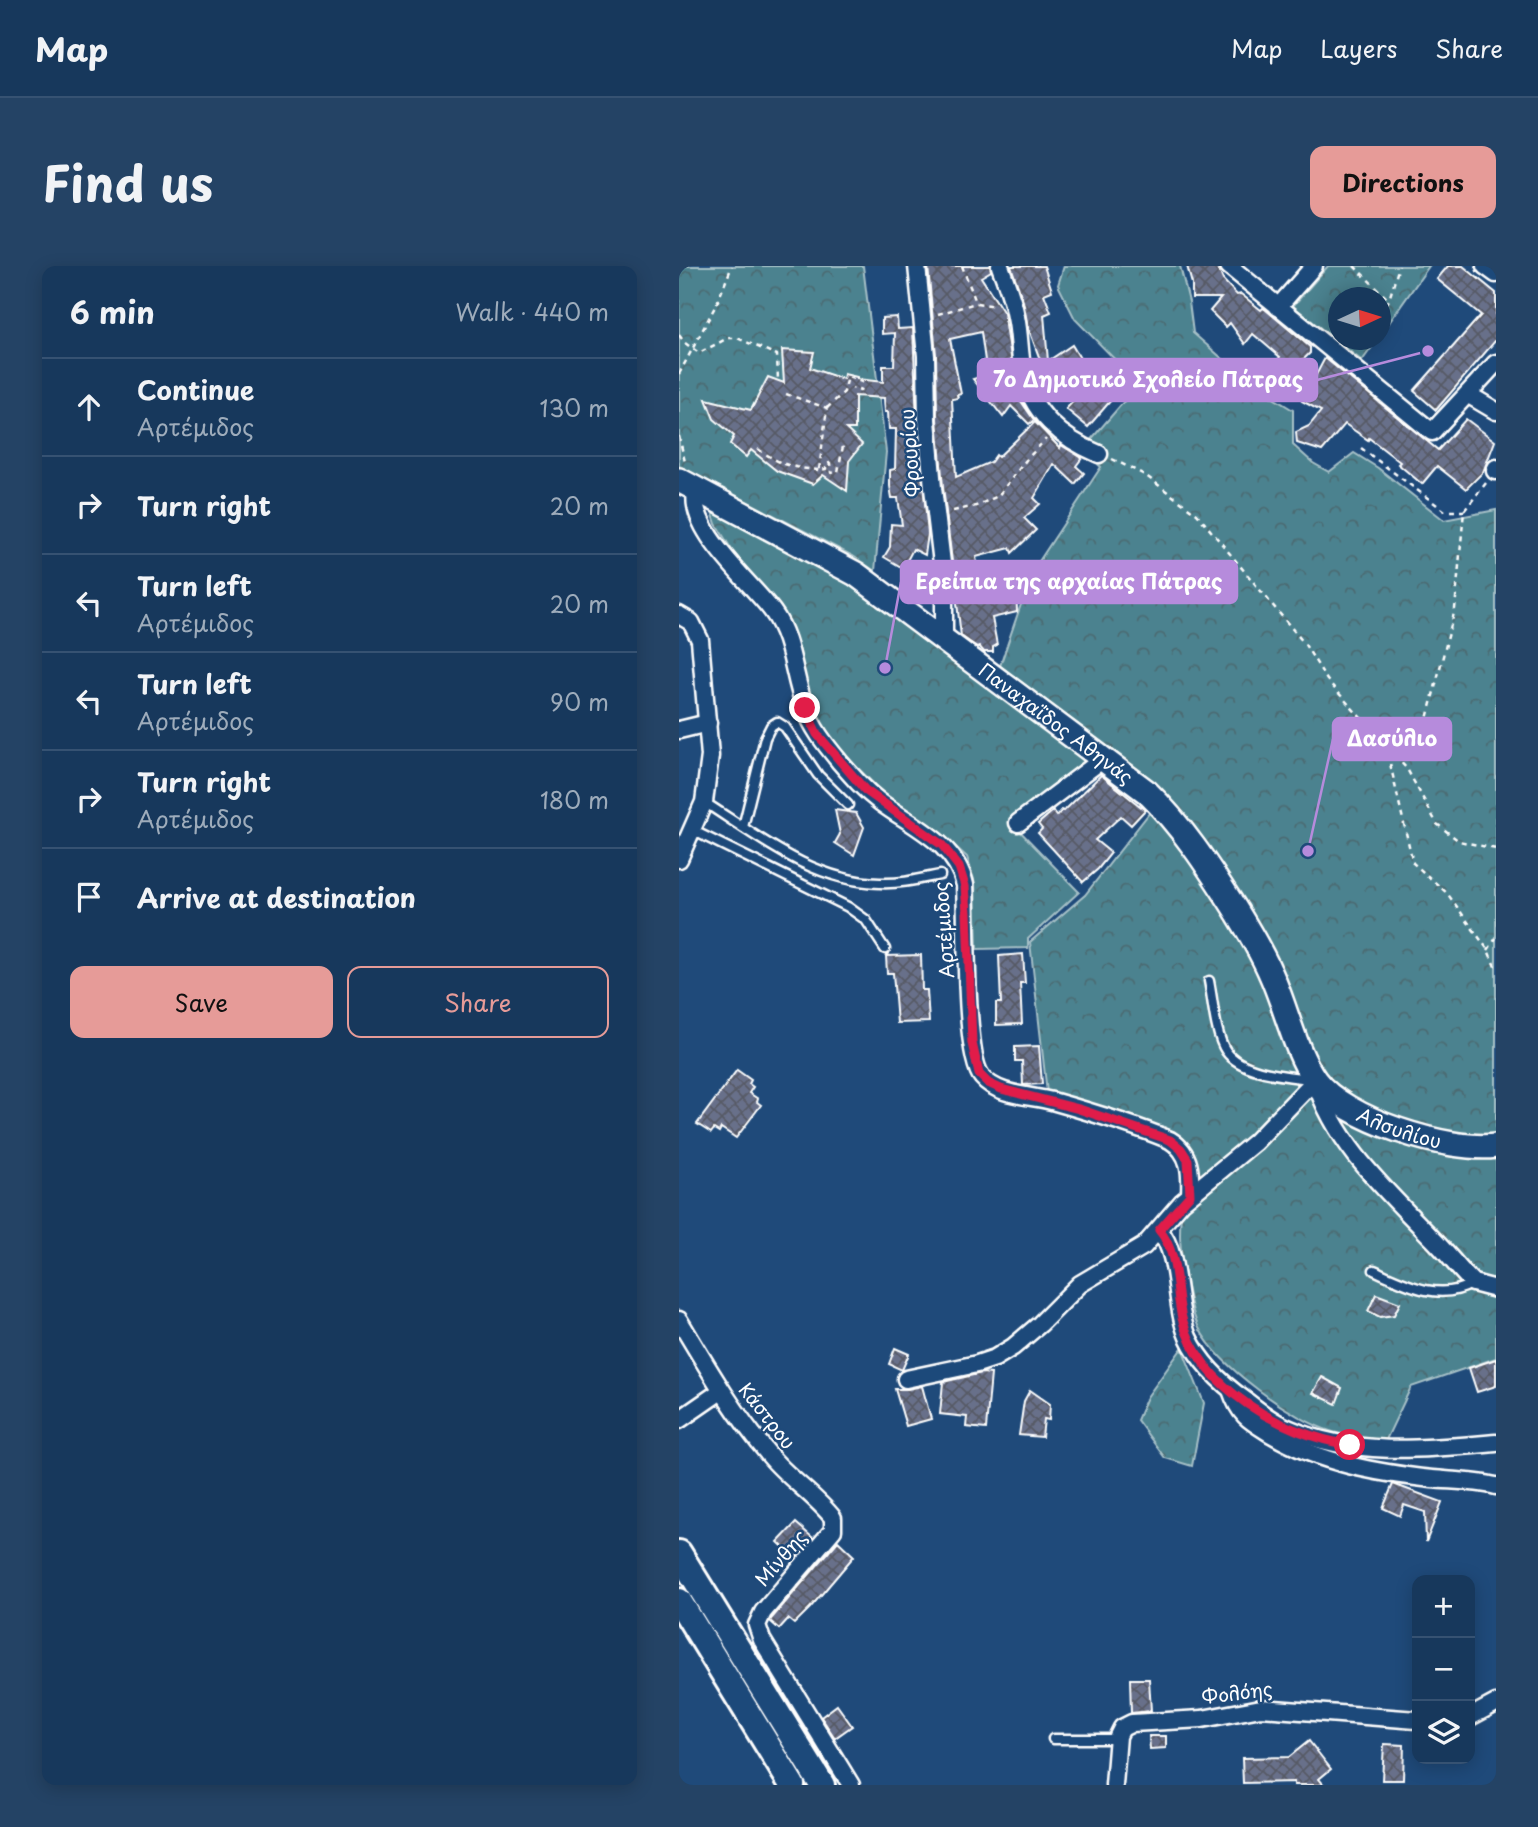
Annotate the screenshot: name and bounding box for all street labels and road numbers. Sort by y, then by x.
street label: Φρουρίου [892,408,926,498]
street label: Παναχαΐδος Αθηνάς [973,656,1140,790]
street label: Αρτέμιδος [926,881,960,979]
street label: Αλσυλίου [1353,1100,1444,1155]
street label: Κάστρου [733,1376,803,1455]
street label: Μίνθης [748,1523,813,1592]
street label: Φολόης [1200,1674,1274,1710]

